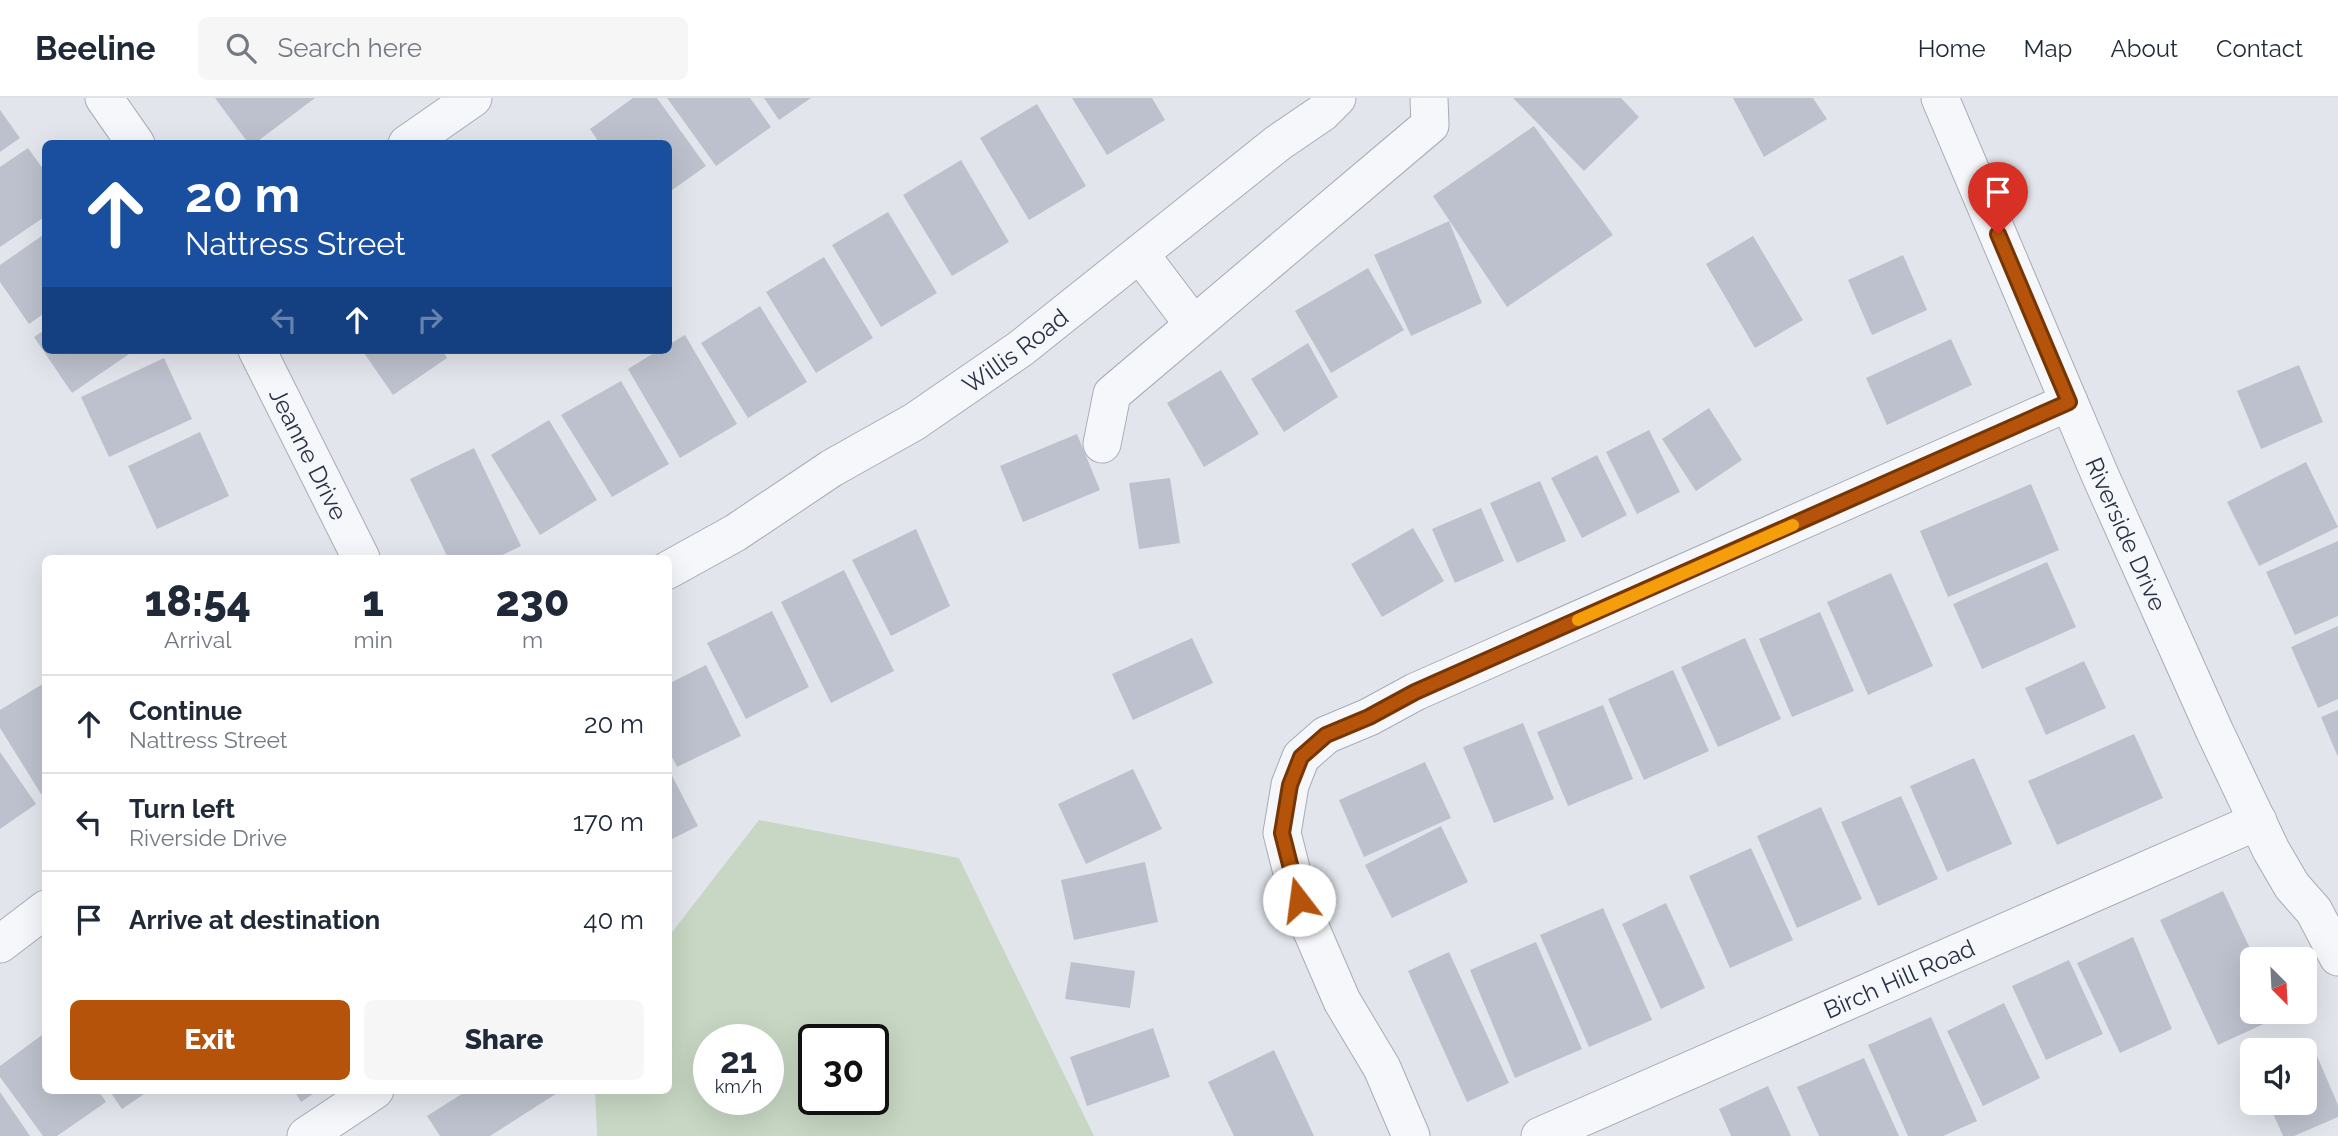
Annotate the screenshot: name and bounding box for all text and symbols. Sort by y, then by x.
search box [198,17,688,80]
text: Beeline [35,29,156,68]
icon: search [222,29,260,67]
text: Search here [278,33,422,63]
text: Home [1918,34,1986,63]
text: Map [2024,34,2072,63]
text: About [2110,34,2178,63]
text: Contact [2216,34,2303,63]
pin [1968,162,2028,234]
text: 20 m [185,166,300,223]
icon: ahead [70,168,161,259]
icon: arrive [1979,173,2017,211]
text: Nattress Street [185,225,406,262]
icon: left [265,301,303,339]
icon: ahead [338,301,376,339]
icon: right [411,301,449,339]
street label: Willis Road [957,302,1074,399]
street label: Jeanne Drive [264,383,354,525]
street label: Riverside Drive [2080,453,2173,615]
text: 18:54 [144,577,251,626]
text: 1 [362,577,384,626]
text: 230 [495,577,570,626]
text: Arrival [164,626,231,653]
text: min [353,626,393,653]
text: m [522,626,543,653]
text: Continue [129,696,242,726]
icon: ahead [70,705,108,743]
text: 20 m [584,709,644,739]
text: Nattress Street [129,726,288,753]
text: Turn left [129,794,235,824]
icon: left [70,803,108,841]
text: 170 m [573,807,644,837]
text: Riverside Drive [129,824,287,851]
position arrow [1262,863,1336,937]
icon: arrive [70,901,108,939]
text: Arrive at destination [129,905,380,935]
text: 40 m [583,905,644,935]
street label: Birch Hill Road [1819,933,1979,1024]
north arrow [2240,947,2317,1024]
map controls [2240,947,2317,1115]
button: Exit [70,1000,350,1080]
button: Share [364,1000,644,1080]
speed limit sign: 30 [798,1024,889,1115]
button: sound [2240,1038,2317,1115]
text: 21 [720,1040,757,1081]
text: km/h [715,1076,762,1097]

